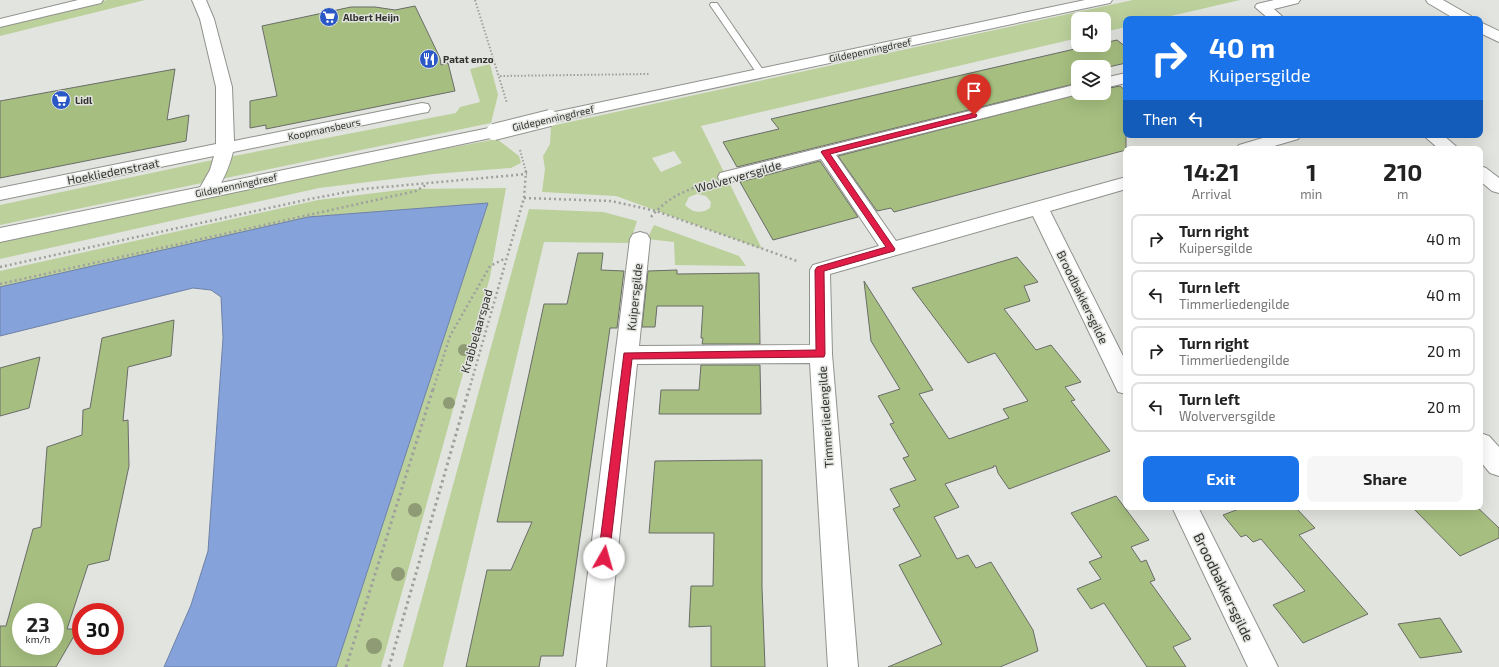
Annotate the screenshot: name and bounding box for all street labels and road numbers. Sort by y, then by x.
street label: Gildepenningdreef [828,35,912,65]
street label: Gildepenningdreef [511,103,595,133]
street label: Koopmansbeurs [287,115,361,143]
street label: Hoekliedenstraat [66,155,161,187]
street label: Wolverversgilde [693,157,783,195]
street label: Gildepenningdreef [194,170,278,200]
street label: Broodbakkersgilde [1054,248,1112,346]
street label: Kuipersgilde [623,263,645,331]
street label: Krabbelaarspad [457,287,495,375]
street label: Timmerliedengilde [814,366,836,468]
street label: Broodbakkersgilde [1190,530,1258,644]

